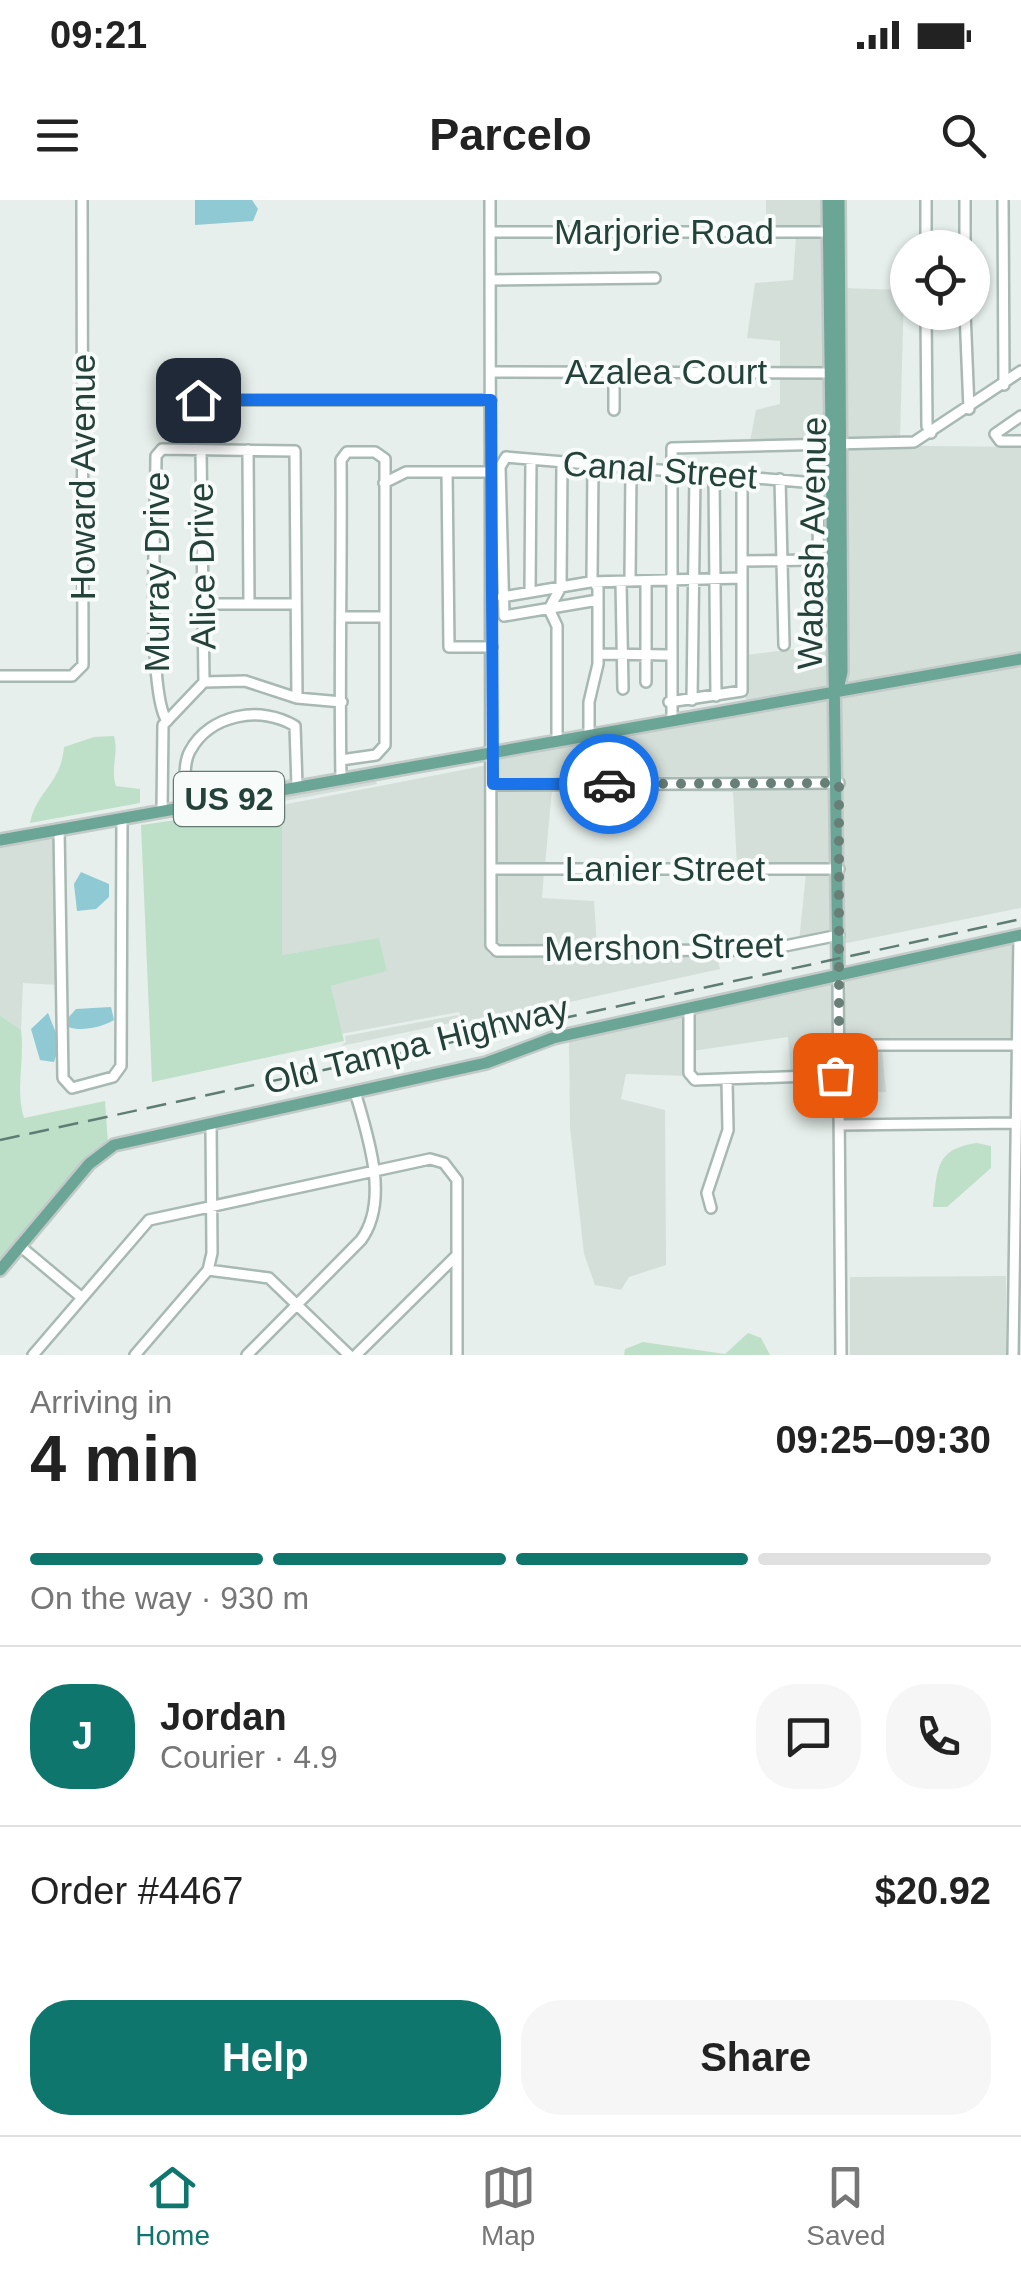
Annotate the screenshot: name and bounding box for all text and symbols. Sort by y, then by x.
text: 09:21 [50,14,147,56]
icon: menu [30,108,85,163]
icon: search [936,108,991,163]
text: Parcelo [429,109,592,160]
street label: Marjorie Road [554,212,774,251]
map controls [890,230,990,330]
button: locate [890,230,990,330]
street label: Azalea Court [565,352,767,391]
street label: Howard Avenue [63,354,102,600]
pin [156,358,241,443]
icon: home [171,373,226,428]
street label: Wabash Avenue [790,416,833,670]
street label: Canal Street [562,443,759,496]
street label: Murray Drive [137,472,176,672]
street label: Alice Drive [181,482,222,650]
courier [559,734,659,834]
icon: car [582,757,637,812]
road number: US 92 [174,772,284,826]
street label: Lanier Street [565,849,765,888]
street label: Mershon Street [544,925,784,968]
street label: Old Tampa Highway [260,988,573,1101]
pin [793,1033,878,1118]
icon: bag [808,1048,863,1103]
text: Arriving in [30,1384,172,1420]
text: 09:25–09:30 [775,1419,991,1461]
text: 4 min [30,1422,200,1495]
text: On the way · 930 m [30,1580,309,1616]
button: chat [756,1684,861,1789]
button: phone [886,1684,991,1789]
text: Jordan [160,1696,287,1738]
text: J [72,1715,93,1757]
text: Courier · 4.9 [160,1739,338,1775]
text: Order #4467 [30,1870,243,1912]
text: $20.92 [875,1870,991,1912]
button: Help [30,2000,501,2115]
button: Share [521,2000,991,2115]
tab: Home [135,2160,210,2252]
tab: Map [481,2160,536,2252]
tab: Saved [806,2160,886,2252]

